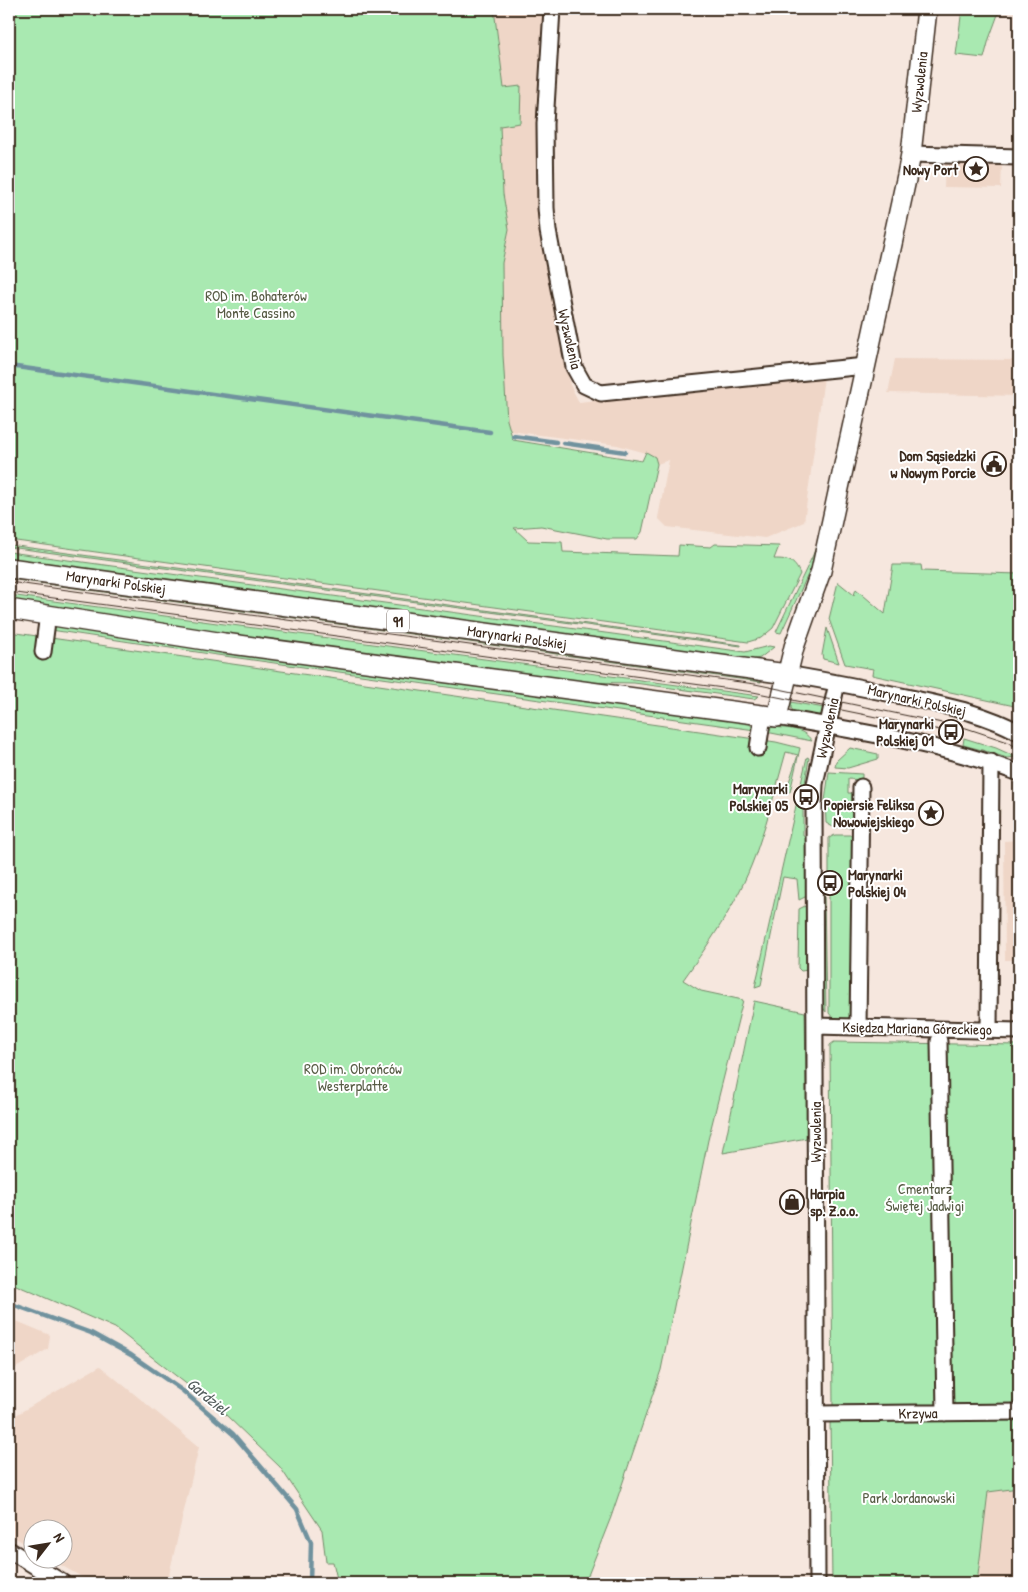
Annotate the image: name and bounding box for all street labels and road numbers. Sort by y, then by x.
street label: Wyzwolenia [905,50,933,113]
street label: Wyzwolenia [553,307,587,371]
street label: Marynarki Polskiej [65,565,167,599]
road number: 91 [387,610,409,632]
street label: Marynarki Polskiej [466,620,568,654]
street label: Marynarki Polskiej [866,678,968,722]
street label: Wyzwolenia [810,696,844,760]
street label: Księdza Mariana Góreckiego [842,1016,992,1040]
street label: Wyzwolenia [805,1101,826,1162]
street label: Krzywa [898,1402,938,1424]

